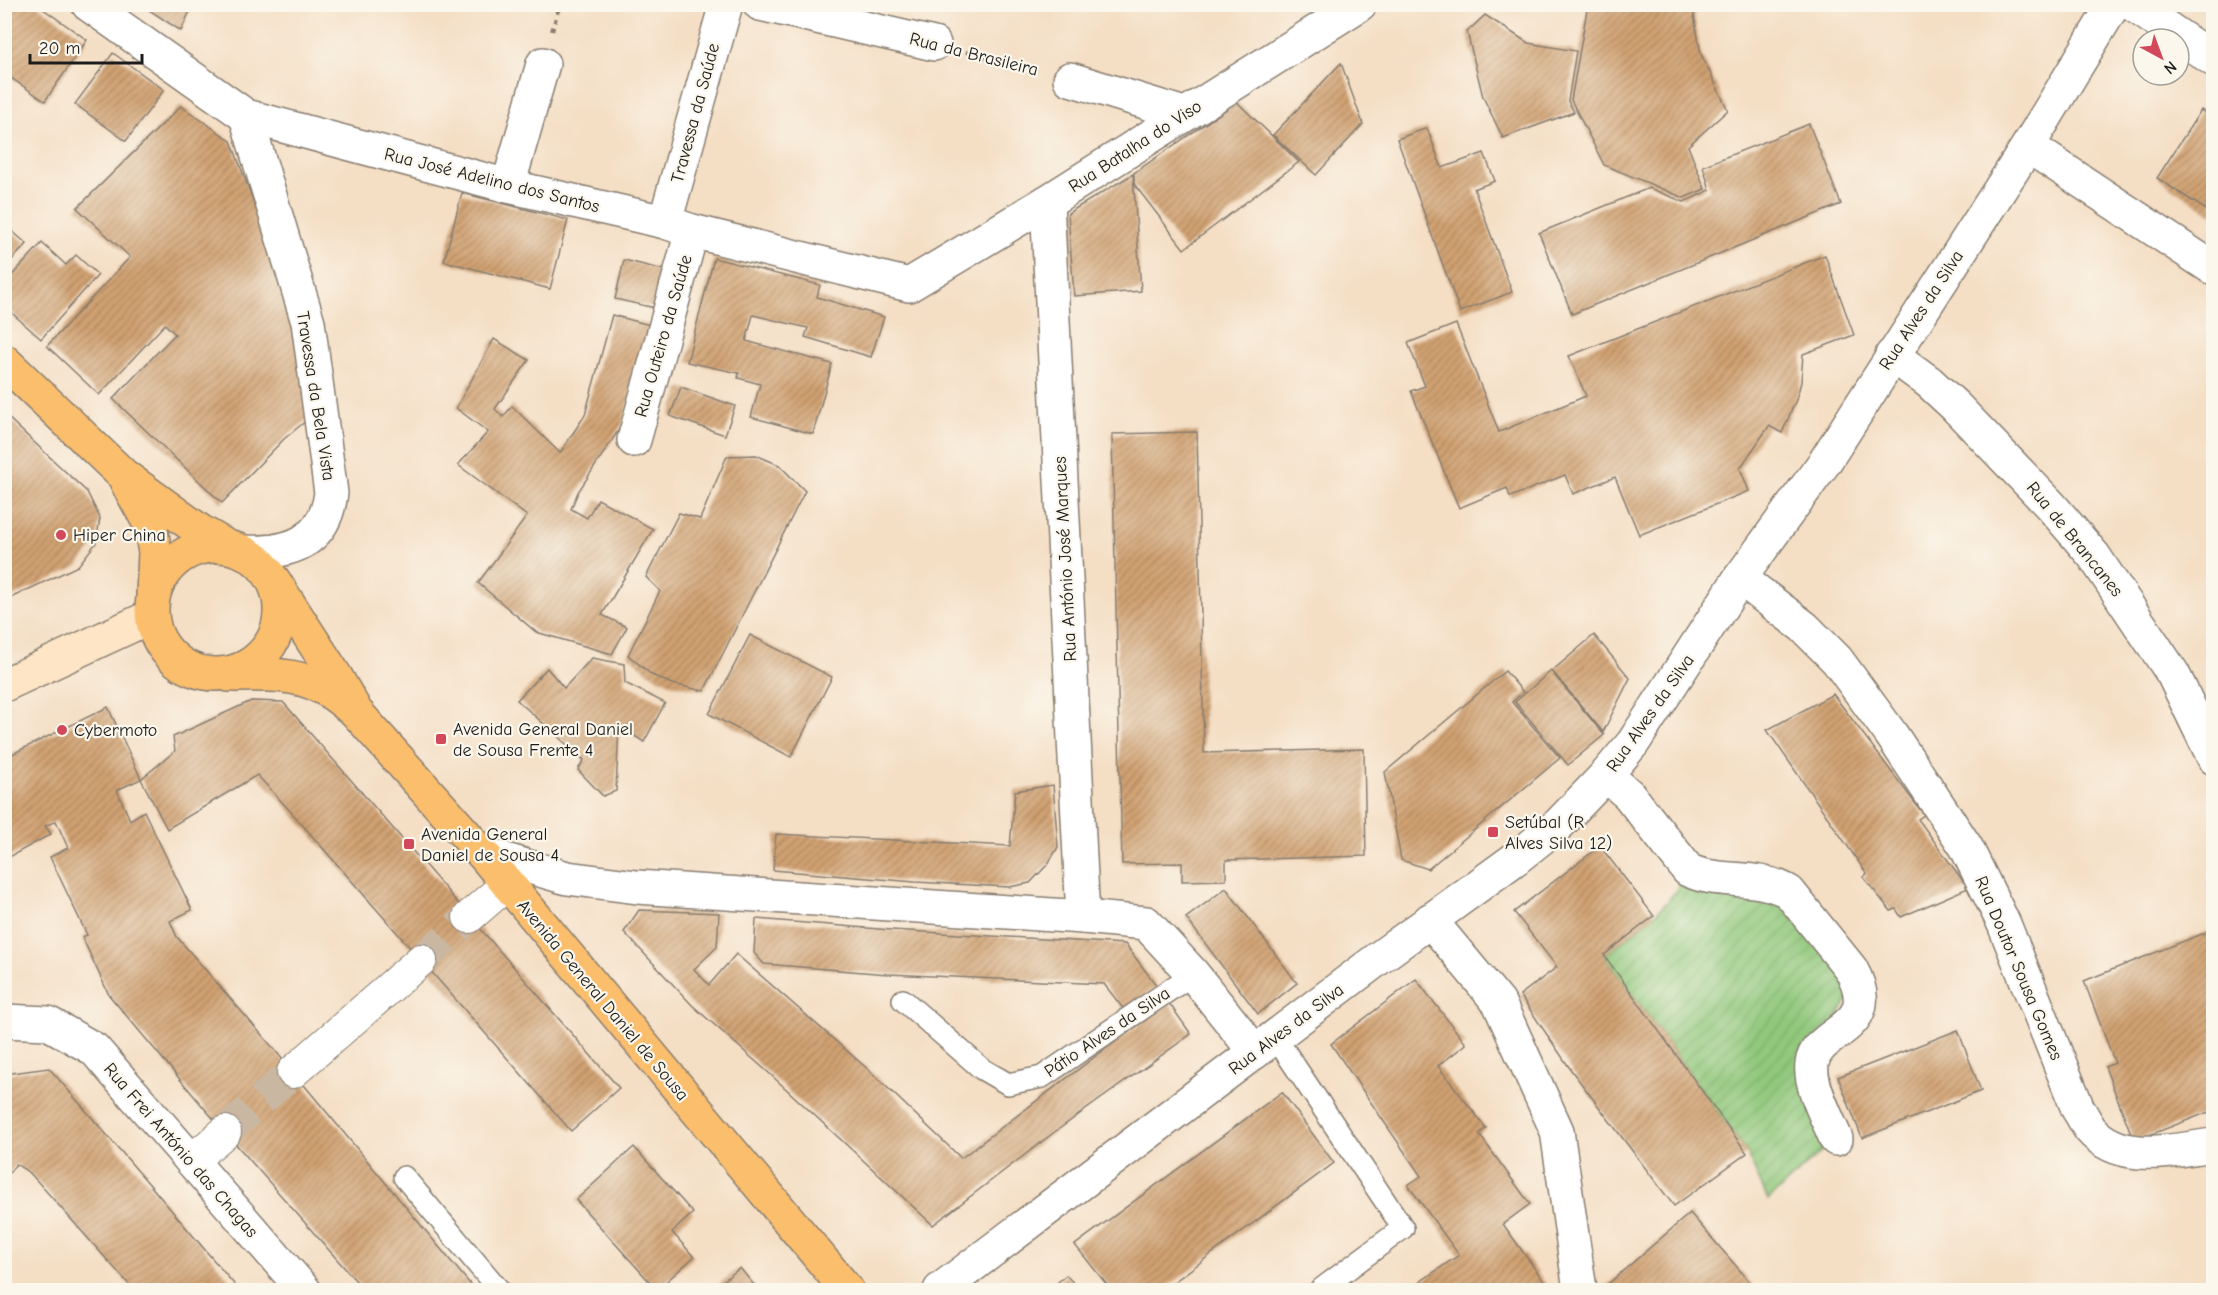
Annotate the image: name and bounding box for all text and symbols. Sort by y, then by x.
scale bar [30,27,142,65]
north arrow [2131,27,2191,87]
street label: Rua da Brasileira [907,28,1040,81]
text: 20 m [39,38,80,59]
street label: Travessa da Saúde [667,41,724,185]
text: N [2160,57,2180,78]
street label: Rua Batalha do Viso [1065,96,1206,197]
street label: Rua José Adelino dos Santos [382,144,602,217]
street label: Rua Alves da Silva [1875,246,1968,374]
street label: Rua Outeiro da Saúde [630,253,697,420]
street label: Travessa da Bela Vista [292,310,339,482]
street label: Rua António José Marques [1050,456,1081,662]
street label: Rua de Brancanes [2022,478,2127,601]
place label: Hiper China [73,525,166,546]
marker: Hiper China [54,528,68,542]
street label: Rua Alves da Silva [1602,651,1699,776]
place label: Avenida General Daniel de Sousa Frente 4 [453,719,633,761]
place label: Cybermoto [74,720,157,741]
marker: Cybermoto [55,723,69,737]
marker: Avenida General Daniel de Sousa Frente 4 [434,732,448,746]
place label: Setúbal (R Alves Silva 12) [1505,812,1612,854]
place label: Avenida General Daniel de Sousa 4 [421,824,559,866]
marker: Setúbal (R Alves Silva 12) [1486,825,1500,839]
marker: Avenida General Daniel de Sousa 4 [402,837,416,851]
street label: Rua Doutor Sousa Gomes [1970,873,2067,1063]
street label: Avenida General Daniel de Sousa [512,896,693,1105]
street label: Rua Alves da Silva [1225,979,1348,1079]
street label: Pátio Alves da Silva [1041,983,1174,1082]
street label: Rua Frei António das Chagas [99,1059,262,1242]

